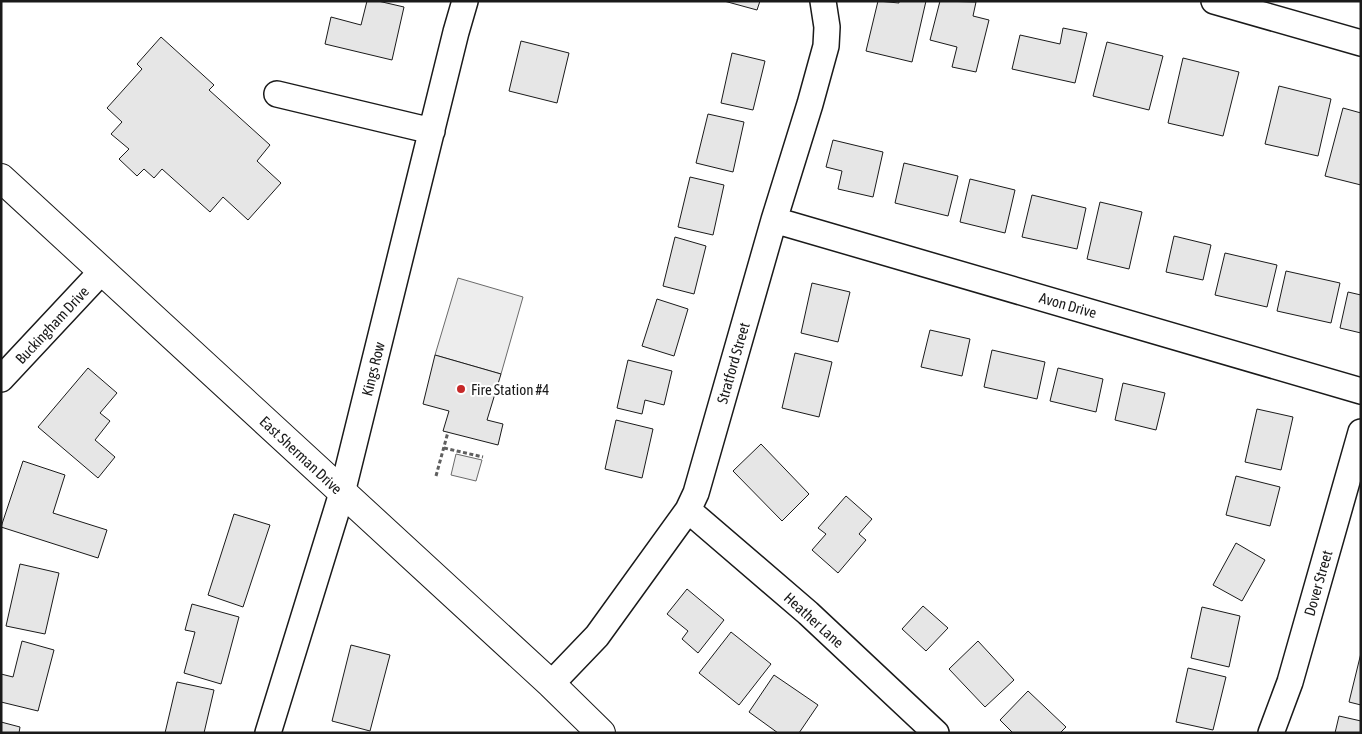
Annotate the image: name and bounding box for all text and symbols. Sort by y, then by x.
street label: Buckingham Drive [12,283,92,367]
street label: Avon Drive [1037,289,1099,321]
street label: Stratford Street [713,320,753,406]
street label: Kings Row [358,340,388,398]
place label: Fire Station #4 [471,381,549,398]
marker: Fire Station #4 [455,383,467,395]
street label: East Sherman Drive [256,413,346,498]
street label: Dover Street [1301,548,1335,618]
street label: Heather Lane [781,589,847,651]

